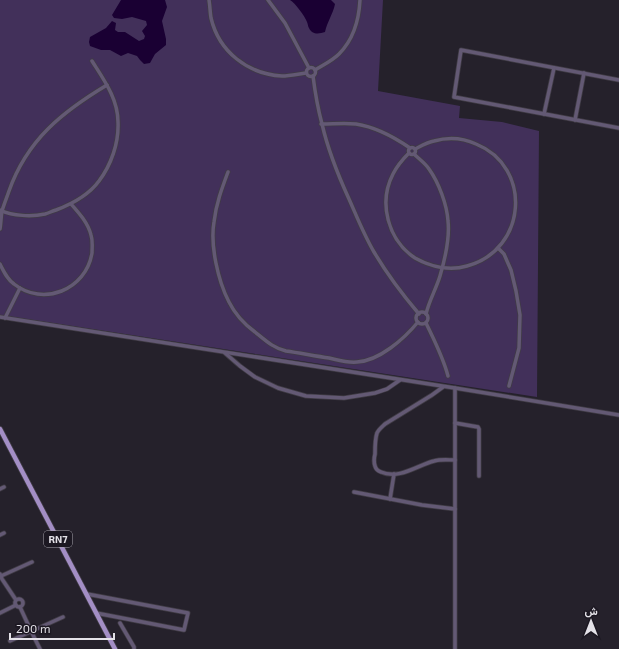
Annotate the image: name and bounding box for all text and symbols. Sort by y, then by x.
road number: RN7 [44,531,72,547]
north arrow [571,601,611,641]
text: ش [584,604,598,618]
scale bar [10,615,114,641]
text: 200 m [16,621,50,635]

